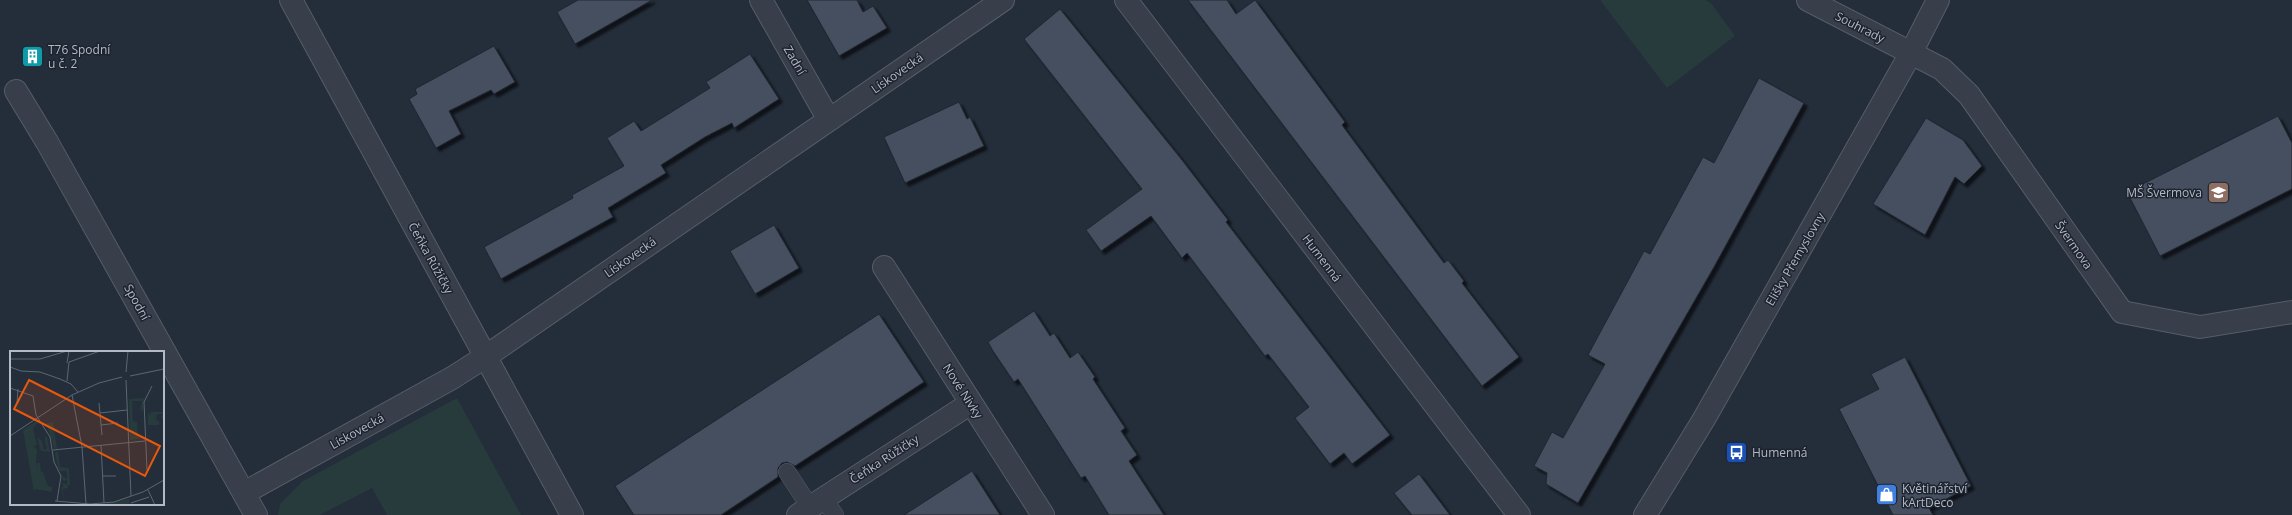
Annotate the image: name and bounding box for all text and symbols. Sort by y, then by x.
street label: Souhrady [1832,7,1889,47]
place label: T76 Spodní u č. 2 [48,41,111,72]
street label: Zadní [780,42,811,79]
building icon: T76 Spodní u č. 2 [20,43,46,69]
street label: Lískovecká [868,49,926,97]
school or university icon: MŠ Švermova [2205,179,2231,205]
place label: MŠ Švermova [2126,184,2202,201]
street label: Elišky Přemyslovny [1761,208,1829,309]
street label: Švermova [2051,218,2097,272]
street label: Čeňka Růžičky [404,219,458,298]
street label: Humenná [1299,231,1345,285]
street label: Lískovecká [601,233,659,281]
street label: Spodní [120,281,154,324]
inset map [10,351,164,505]
street label: Nové Nivky [939,360,988,423]
street label: Lískovecká [327,409,387,453]
street label: Čeňka Růžičky [846,430,923,488]
bus stop icon: Humenná [1723,439,1749,465]
place label: Humenná [1752,444,1807,461]
place label: Květinářství kArtDeco [1902,480,1968,511]
shop icon: Květinářství kArtDeco [1873,482,1899,508]

